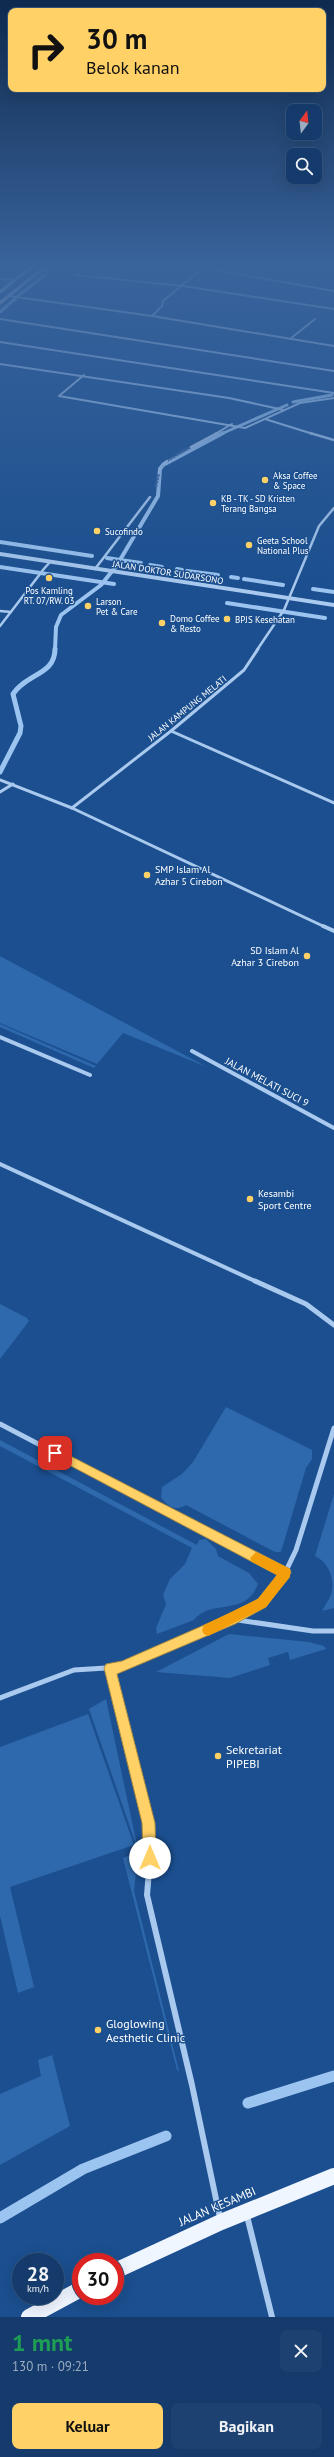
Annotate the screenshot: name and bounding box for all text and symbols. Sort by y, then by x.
text: 30 m [86,20,147,57]
icon: right [20,24,72,76]
text: Belok kanan [86,56,180,79]
north arrow [286,104,322,140]
map controls [286,104,322,184]
button: search [286,148,322,184]
place label: Aksa Coffee & Space [273,470,318,491]
marker: Aksa Coffee & Space [260,475,270,485]
place label: KB - TK - SD Kristen Terang Bangsa [221,493,295,514]
marker: KB - TK - SD Kristen Terang Bangsa [208,498,218,508]
marker: Sucofindo [92,526,102,536]
place label: Sucofindo [105,526,143,537]
place label: Geeta School National Plus [257,535,309,556]
marker: Geeta School National Plus [244,540,254,550]
street label: JALAN DOKTOR SUDARSONO [111,558,224,586]
marker: Pos Kamling RT. 07/RW. 03 [44,573,54,583]
place label: Pos Kamling RT. 07/RW. 03 [24,585,74,606]
place label: Larson Pet & Care [96,596,138,617]
marker: Larson Pet & Care [83,601,93,611]
place label: Domo Coffee & Resto [170,613,220,634]
marker: BPJS Kesehatan [222,614,232,624]
place label: BPJS Kesehatan [235,614,295,625]
marker: Domo Coffee & Resto [157,618,167,628]
street label: JALAN KAMPUNG MELATI [145,673,228,744]
place label: SMP Islam Al Azhar 5 Cirebon [155,863,223,888]
marker: SMP Islam Al Azhar 5 Cirebon [142,870,152,880]
place label: SD Islam Al Azhar 3 Cirebon [231,944,299,969]
marker: SD Islam Al Azhar 3 Cirebon [302,951,312,961]
street label: JALAN MELATI SUCI 9 [222,1054,311,1109]
place label: Kesambi Sport Centre [258,1187,312,1212]
marker: Kesambi Sport Centre [245,1194,255,1204]
pin [38,1436,72,1470]
icon: arrive [44,1442,66,1464]
place label: Sekretariat PIPEBI [226,1742,282,1771]
marker: Sekretariat PIPEBI [213,1751,223,1761]
position arrow [129,1837,171,1879]
place label: Gloglowing Aesthetic Clinic [106,2016,186,2045]
marker: Gloglowing Aesthetic Clinic [93,2025,103,2035]
street label: JALAN KESAMBI [175,2183,258,2229]
speed limit sign: 30 [72,2253,124,2305]
text: 28 [27,2261,49,2287]
text: km/h [27,2282,49,2295]
text: 1 mnt [12,2327,72,2358]
button: close [280,2330,322,2372]
text: 130 m · 09:21 [12,2358,89,2375]
button: Keluar [12,2403,163,2449]
button: Bagikan [171,2403,322,2449]

